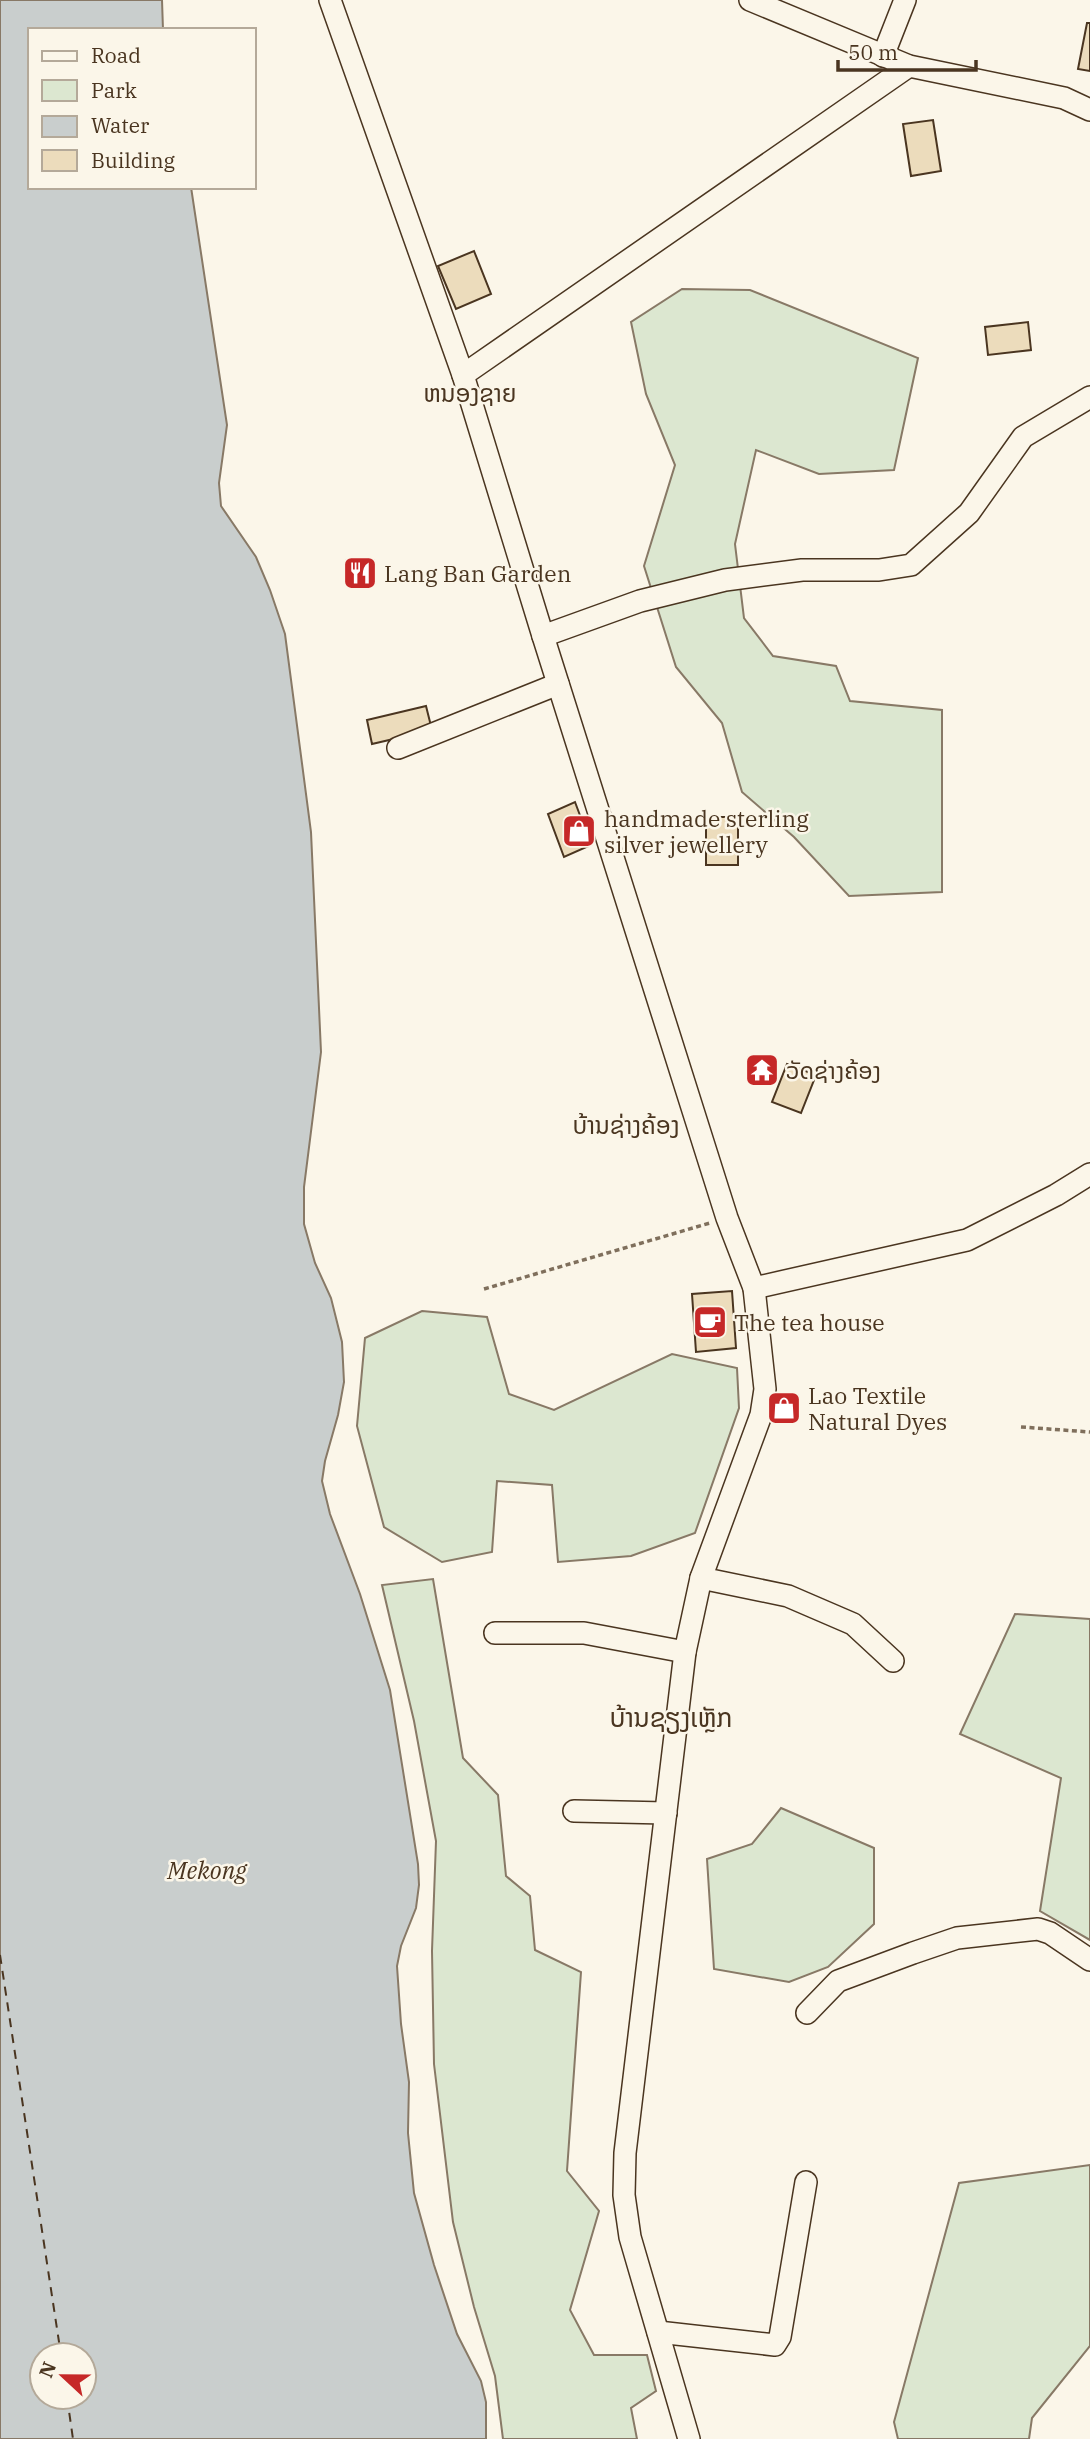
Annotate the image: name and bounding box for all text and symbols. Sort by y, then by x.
legend [28,28,256,189]
scale bar [838,28,976,72]
text: 50 m [848,38,898,66]
text: Road [91,41,141,69]
text: Park [91,76,138,104]
text: Water [91,111,150,139]
text: Building [91,146,176,174]
district label: ຫນອງຊາຍ [423,377,517,409]
restaurant icon: Lang Ban Garden [341,554,379,592]
place label: Lang Ban Garden [384,558,571,588]
place label: handmade sterling silver jewellery [604,803,809,859]
shop icon: handmade sterling silver jewellery [560,812,598,850]
temple icon: ວັດຊ່າງຄ້ອງ [743,1051,781,1089]
place label: ວັດຊ່າງຄ້ອງ [786,1055,881,1085]
district label: ບ້ານຊ່າງຄ້ອງ [572,1109,680,1141]
cafe icon: The tea house [691,1303,729,1341]
place label: The tea house [734,1307,885,1337]
place label: Lao Textile Natural Dyes [808,1380,947,1436]
shop icon: Lao Textile Natural Dyes [765,1389,803,1427]
district label: ບ້ານຊຽງເຫຼັກ [609,1700,733,1734]
water label: Mekong [166,1854,247,1886]
north arrow [28,2341,98,2411]
text: N [33,2358,61,2381]

